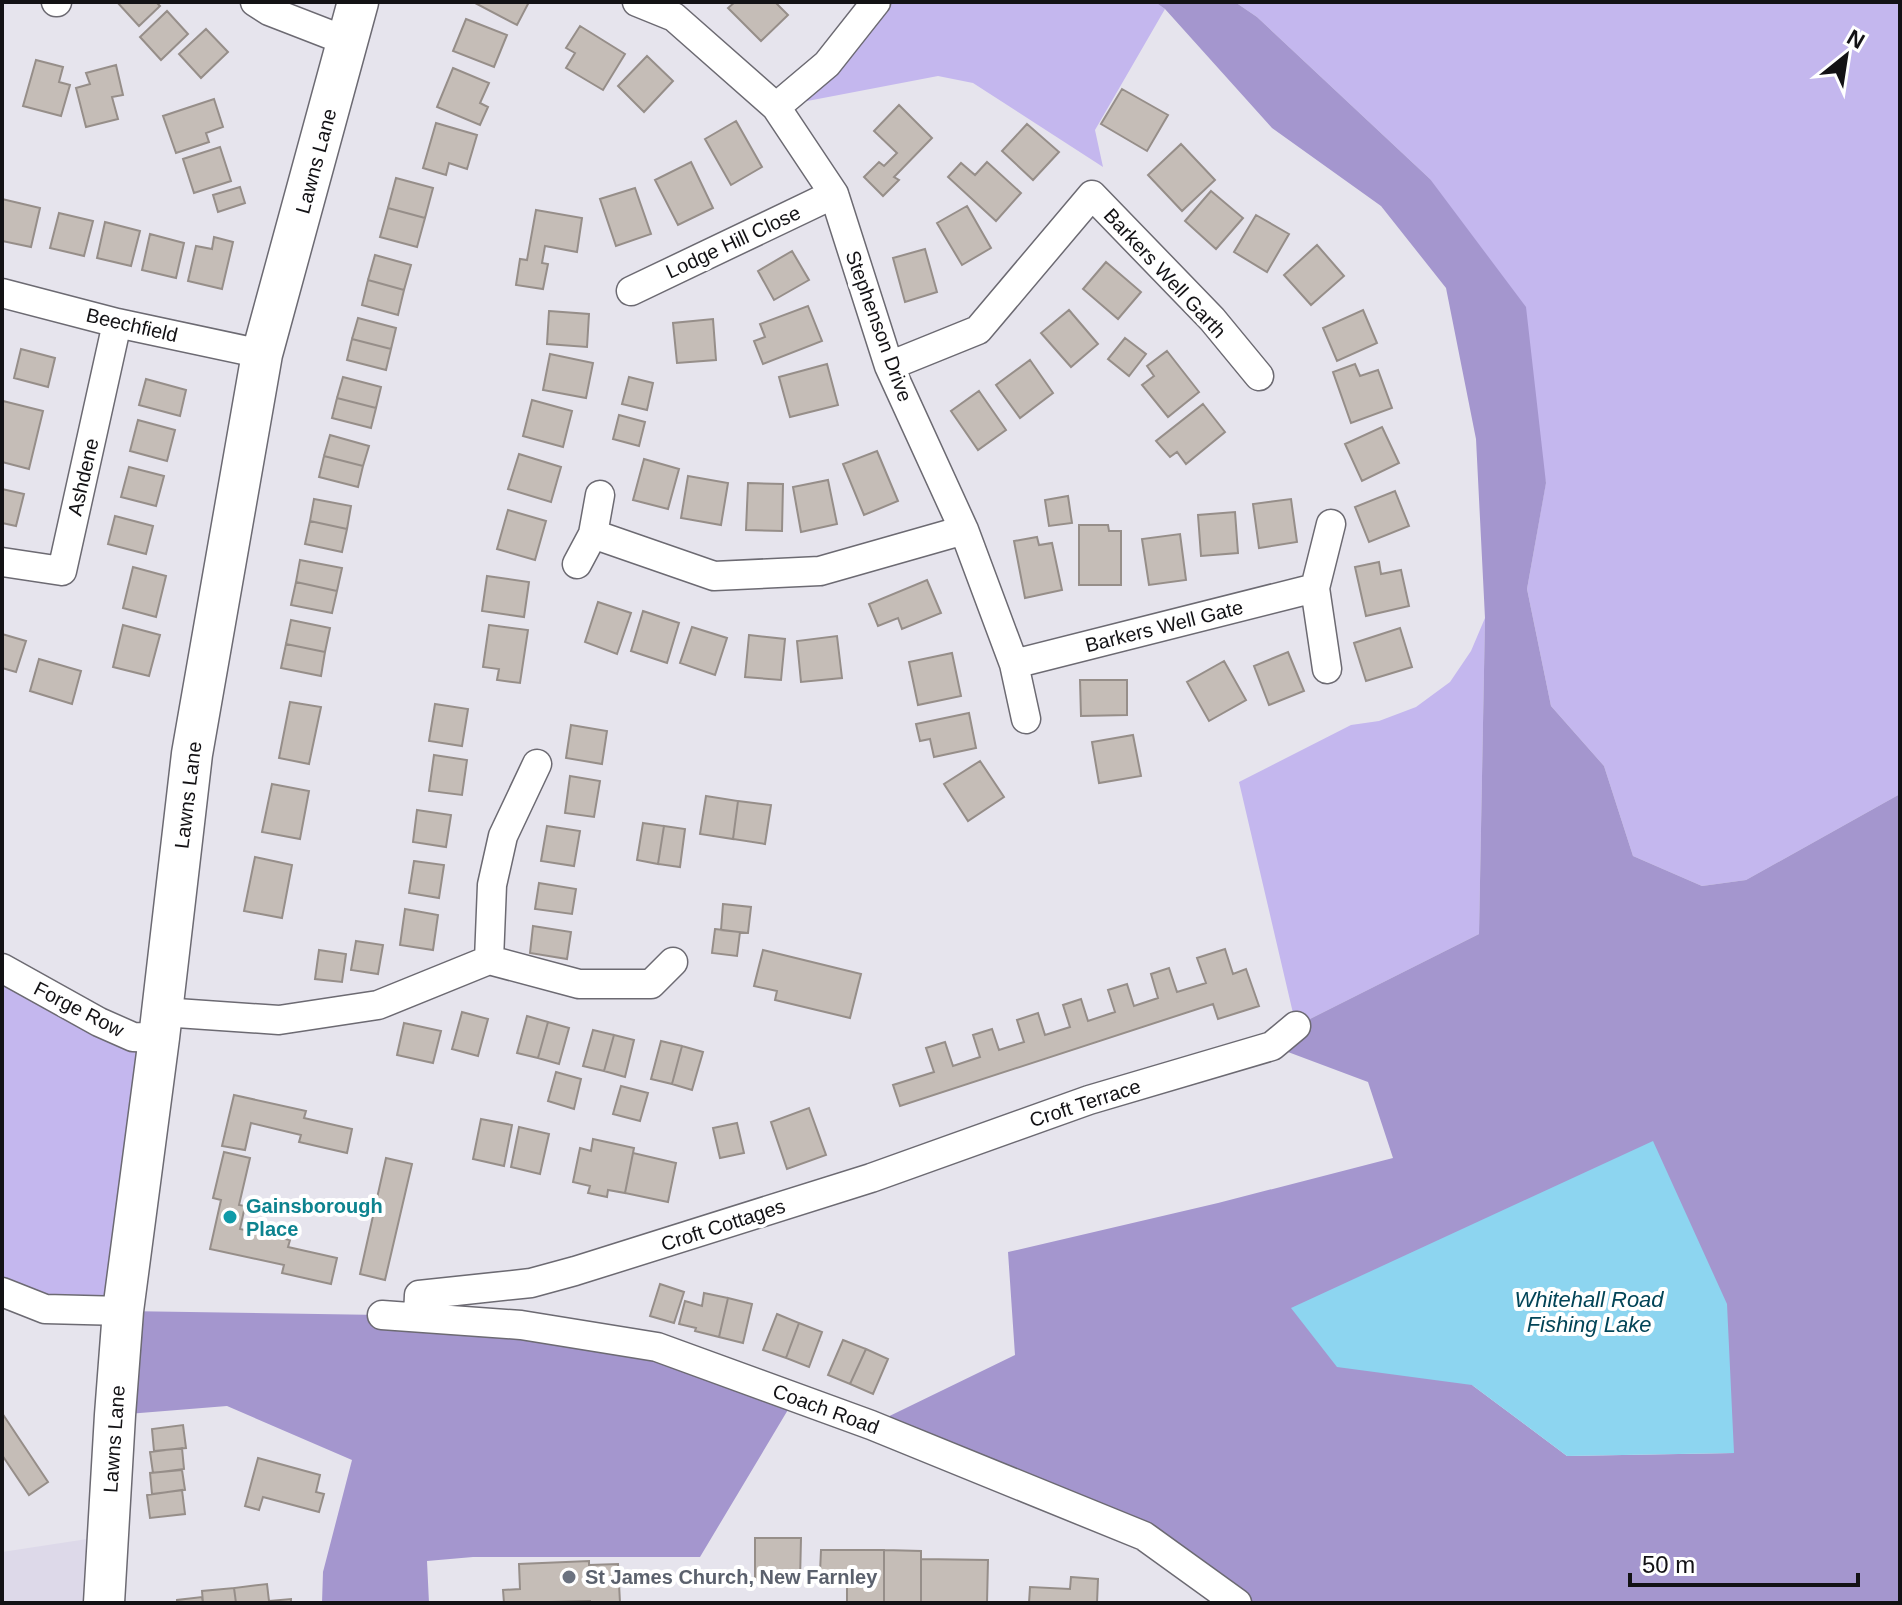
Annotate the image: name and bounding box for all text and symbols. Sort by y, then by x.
north arrow [1806,16,1886,96]
text: N [1843,24,1869,54]
street label: Lawns Lane [291,106,341,216]
street label: Lodge Hill Close [662,201,804,283]
street label: Barkers Well Garth [1099,204,1231,342]
street label: Stephenson Drive [841,248,917,404]
street label: Beechfield [84,304,180,346]
street label: Ashdene [63,436,103,518]
street label: Barkers Well Gate [1083,596,1245,656]
street label: Lawns Lane [171,740,205,850]
street label: Forge Row [30,977,128,1041]
street label: Croft Terrace [1027,1075,1143,1131]
place label: Gainsborough Place [246,1195,383,1240]
street label: Croft Cottages [658,1195,788,1255]
marker: Gainsborough Place [221,1208,239,1226]
water label: Whitehall Road Fishing Lake [1514,1287,1664,1337]
street label: Coach Road [770,1380,882,1438]
street label: Lawns Lane [99,1384,129,1494]
scale bar [1630,1537,1858,1587]
text: 50 m [1642,1551,1695,1578]
place label: St James Church, New Farnley [585,1566,878,1588]
marker: St James Church, New Farnley [560,1568,578,1586]

